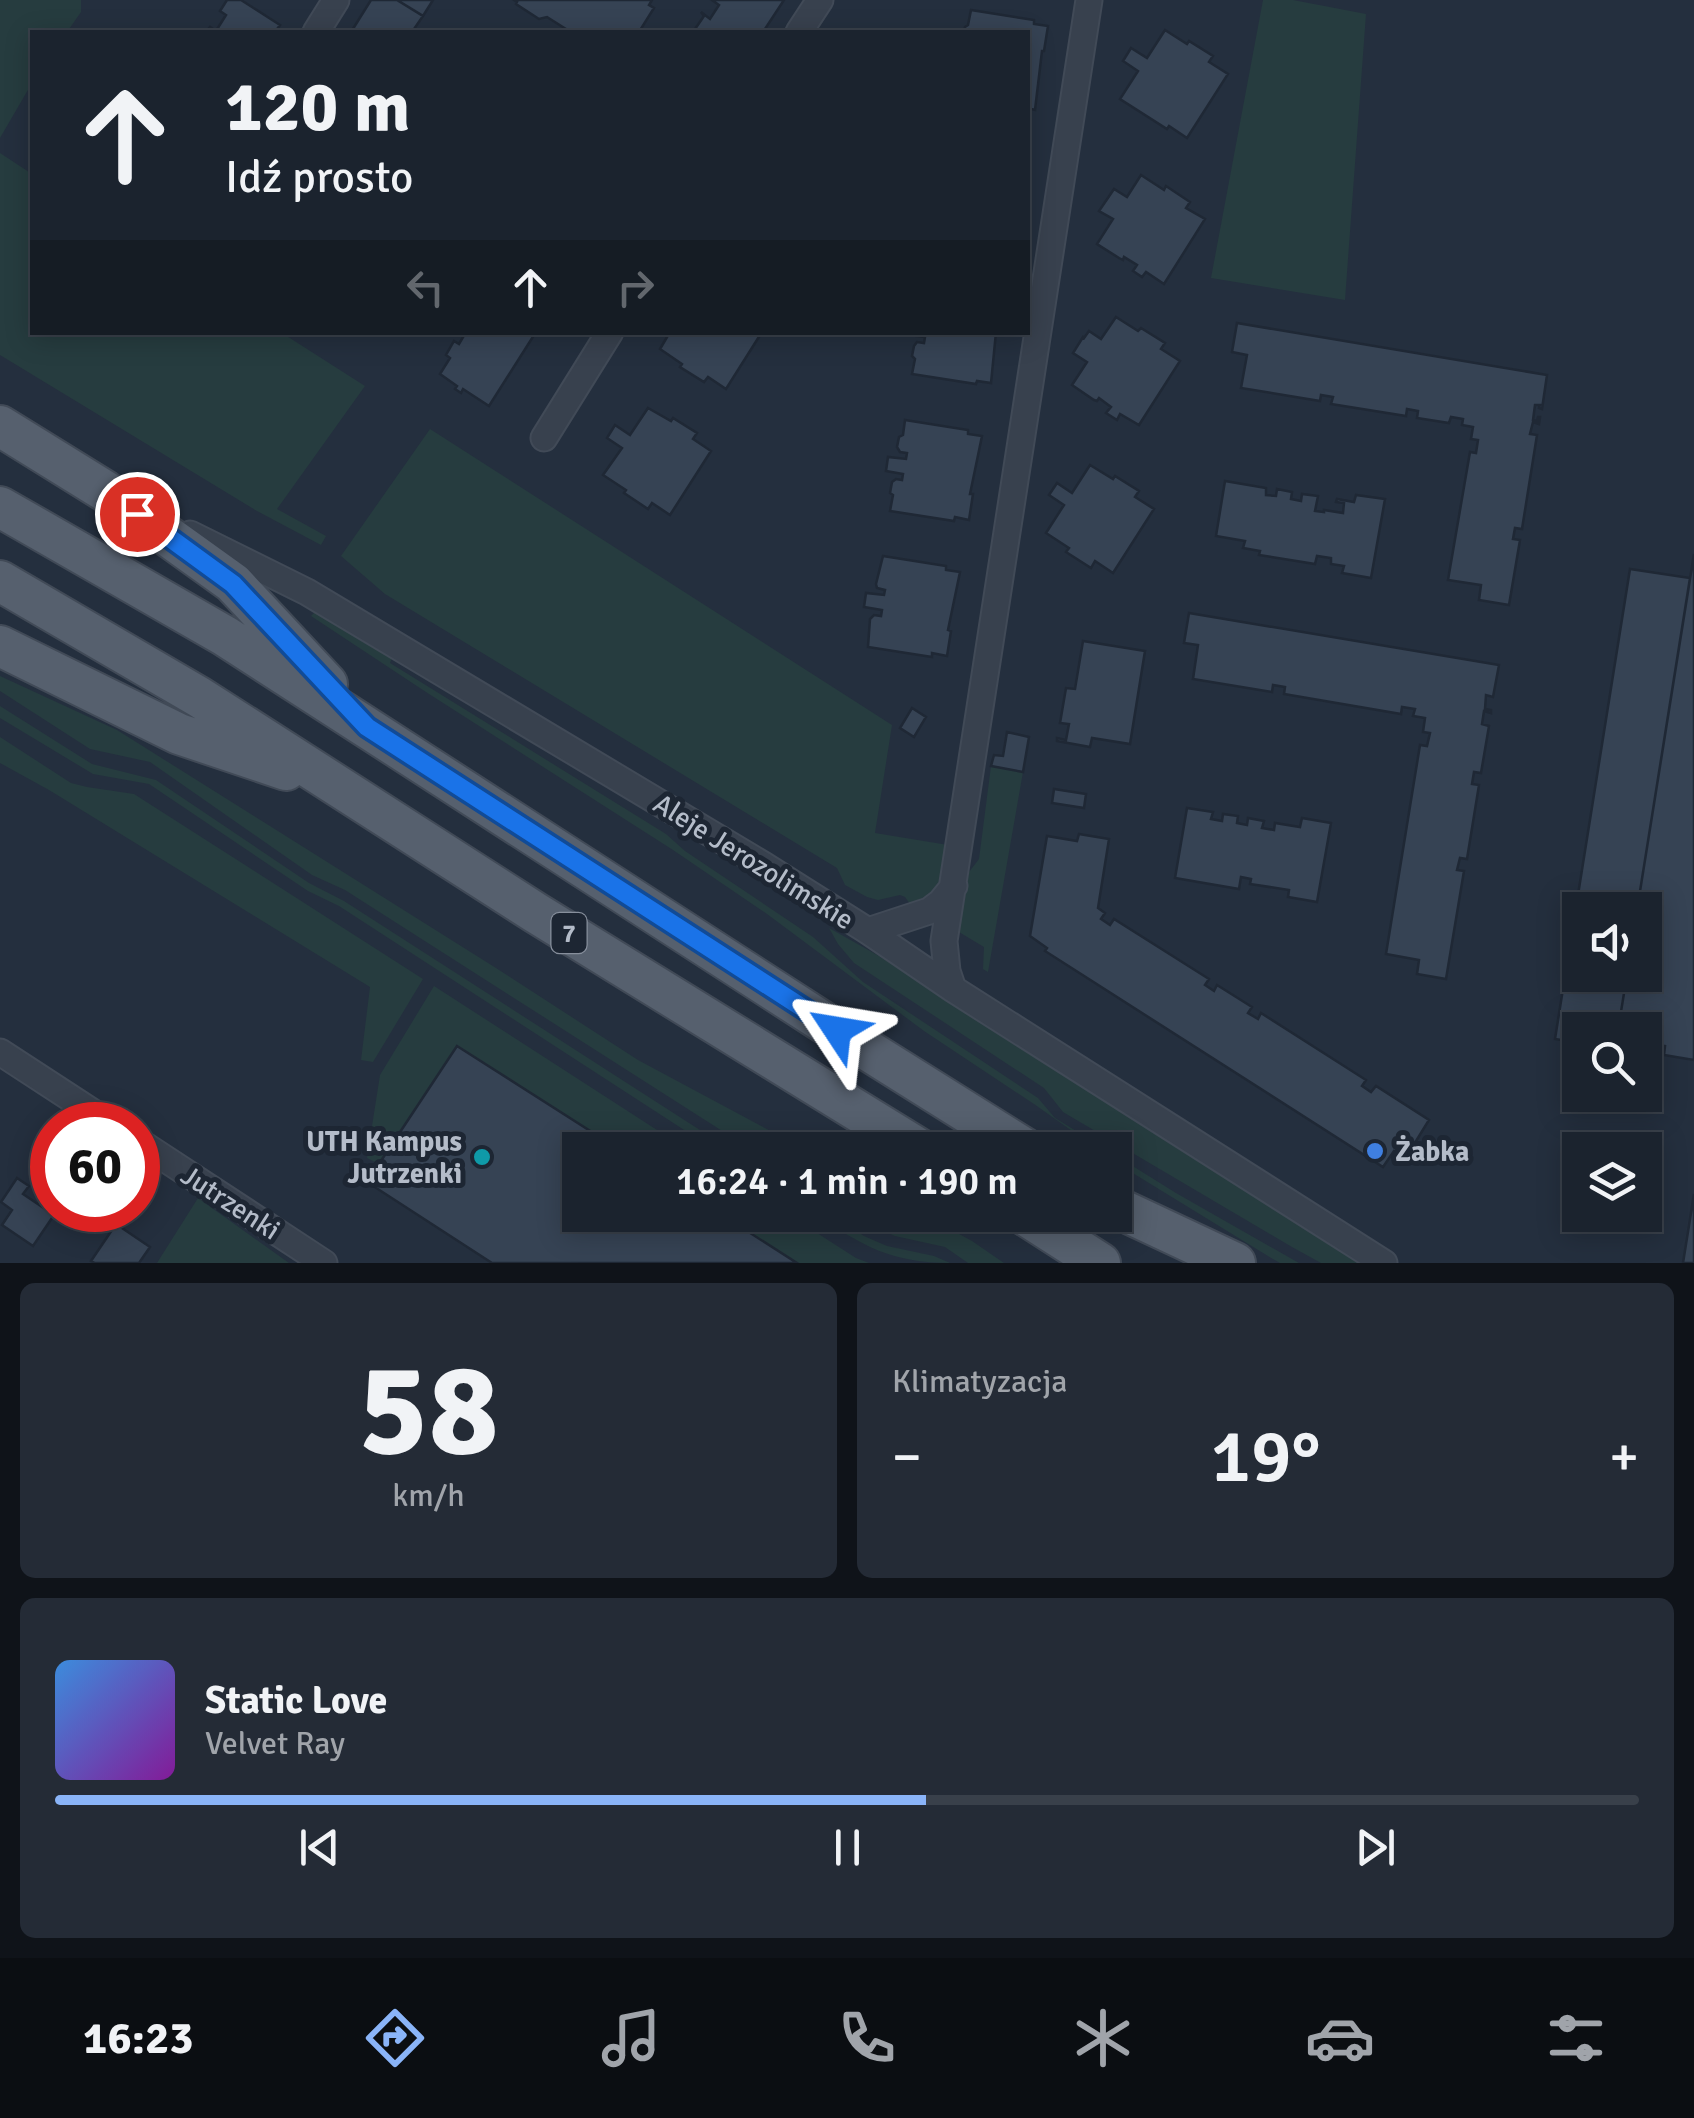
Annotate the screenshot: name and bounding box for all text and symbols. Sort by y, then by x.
text: 120 m [225,64,410,150]
icon: ahead [60,70,190,200]
text: Idź prosto [225,150,413,205]
icon: left [398,260,453,315]
icon: ahead [503,260,558,315]
icon: right [608,260,663,315]
pin [95,472,180,557]
icon: arrive [110,487,165,542]
street label: Aleje Jerozolimskie [647,787,860,937]
map controls [1562,892,1662,1232]
button: sound [1562,892,1662,992]
road number: 7 [552,913,586,953]
position arrow [785,978,889,1082]
button: search [1562,1012,1662,1112]
speed limit sign: 60 [30,1102,160,1232]
place label: UTH Kampus Jutrzenki [306,1125,462,1191]
button: layers [1562,1132,1662,1232]
place label: Żabka [1395,1135,1469,1169]
marker: Żabka [1364,1140,1386,1162]
marker: UTH Kampus Jutrzenki [471,1146,493,1168]
street label: Jutrzenki [175,1158,286,1247]
text: 16:24 · 1 min · 190 m [676,1158,1018,1205]
text: 58 [358,1331,499,1491]
text: Klimatyzacja [892,1362,1068,1401]
text: 19° [1211,1410,1320,1503]
text: − [892,1423,922,1491]
text: + [1609,1423,1639,1491]
text: km/h [392,1476,465,1515]
text: Static Love [205,1677,387,1724]
text: Velvet Ray [205,1724,345,1763]
icon: previous [292,1820,347,1875]
icon: pause [820,1820,875,1875]
icon: next [1348,1820,1403,1875]
icon: directions [360,2003,430,2073]
icon: music [596,2003,666,2073]
icon: phone [832,2003,902,2073]
icon: climate [1068,2003,1138,2073]
icon: car [1305,2003,1375,2073]
icon: filters [1541,2003,1611,2073]
text: 16:23 [83,2011,194,2066]

